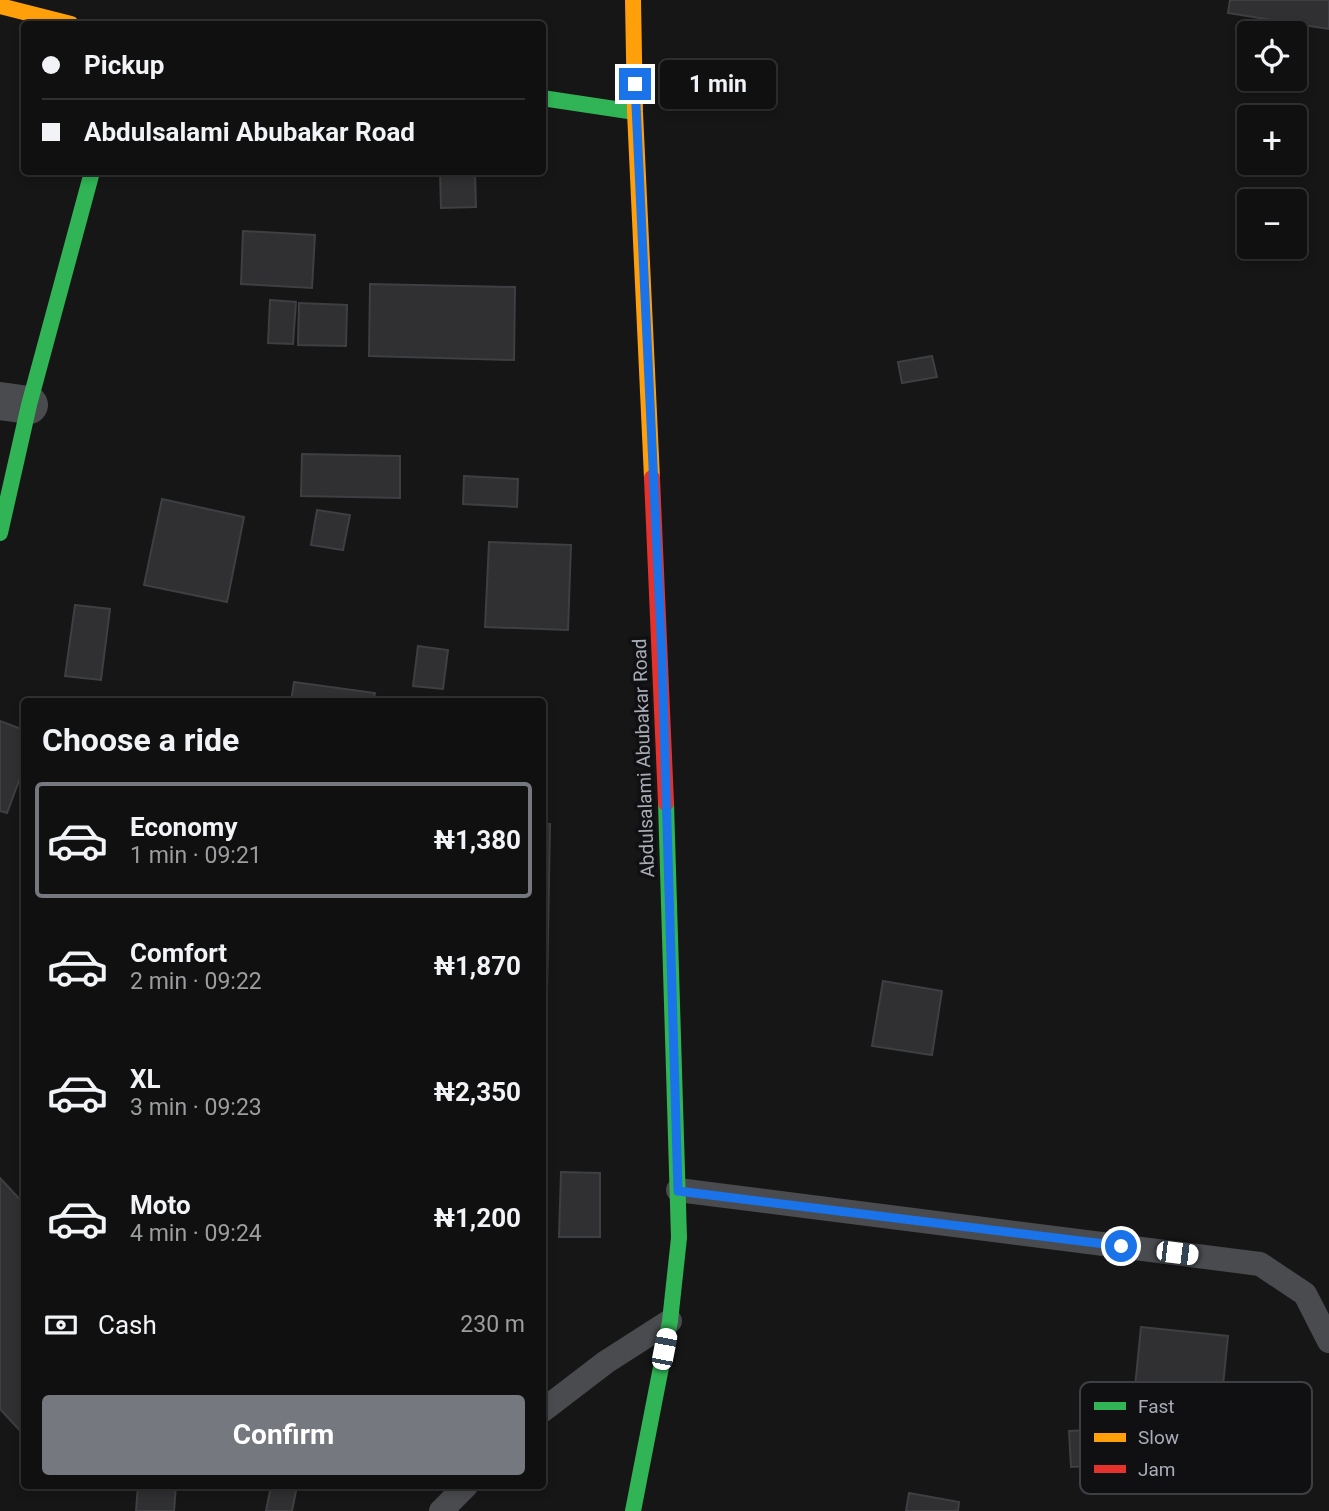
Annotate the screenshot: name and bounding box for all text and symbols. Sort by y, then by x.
map controls [1237,21,1307,259]
button: locate [1237,21,1307,91]
text: Pickup [84,50,164,80]
callout: 1 min [660,60,775,108]
route end [619,68,651,100]
text: 1 min [689,71,747,98]
button: + [1237,105,1307,175]
text: Abdulsalami Abubakar Road [84,117,415,147]
button: − [1237,189,1307,259]
street label: Abdulsalami Abubakar Road [628,638,659,878]
text: Choose a ride [42,721,239,759]
icon: car [46,809,109,872]
text: Economy [130,812,237,842]
text: ₦1,380 [434,825,521,855]
text: 1 min · 09:21 [130,842,262,869]
icon: car [46,935,109,998]
text: Comfort [130,938,227,968]
text: ₦1,870 [434,951,521,981]
text: 2 min · 09:22 [130,968,262,995]
icon: car [46,1061,109,1124]
text: XL [130,1064,161,1094]
text: ₦2,350 [434,1077,521,1107]
text: 3 min · 09:23 [130,1094,262,1121]
icon: car [46,1187,109,1250]
text: Moto [130,1190,191,1220]
text: ₦1,200 [434,1203,521,1233]
text: 4 min · 09:24 [130,1220,262,1247]
route start [1105,1230,1137,1262]
car [1155,1240,1200,1266]
icon: cash [42,1306,80,1344]
text: Cash [98,1310,157,1340]
text: 230 m [460,1311,525,1338]
car [650,1326,679,1372]
legend [1080,1382,1312,1494]
button: Confirm [42,1395,525,1475]
text: Fast [1138,1395,1175,1418]
text: Slow [1138,1426,1179,1449]
text: Jam [1138,1458,1175,1481]

